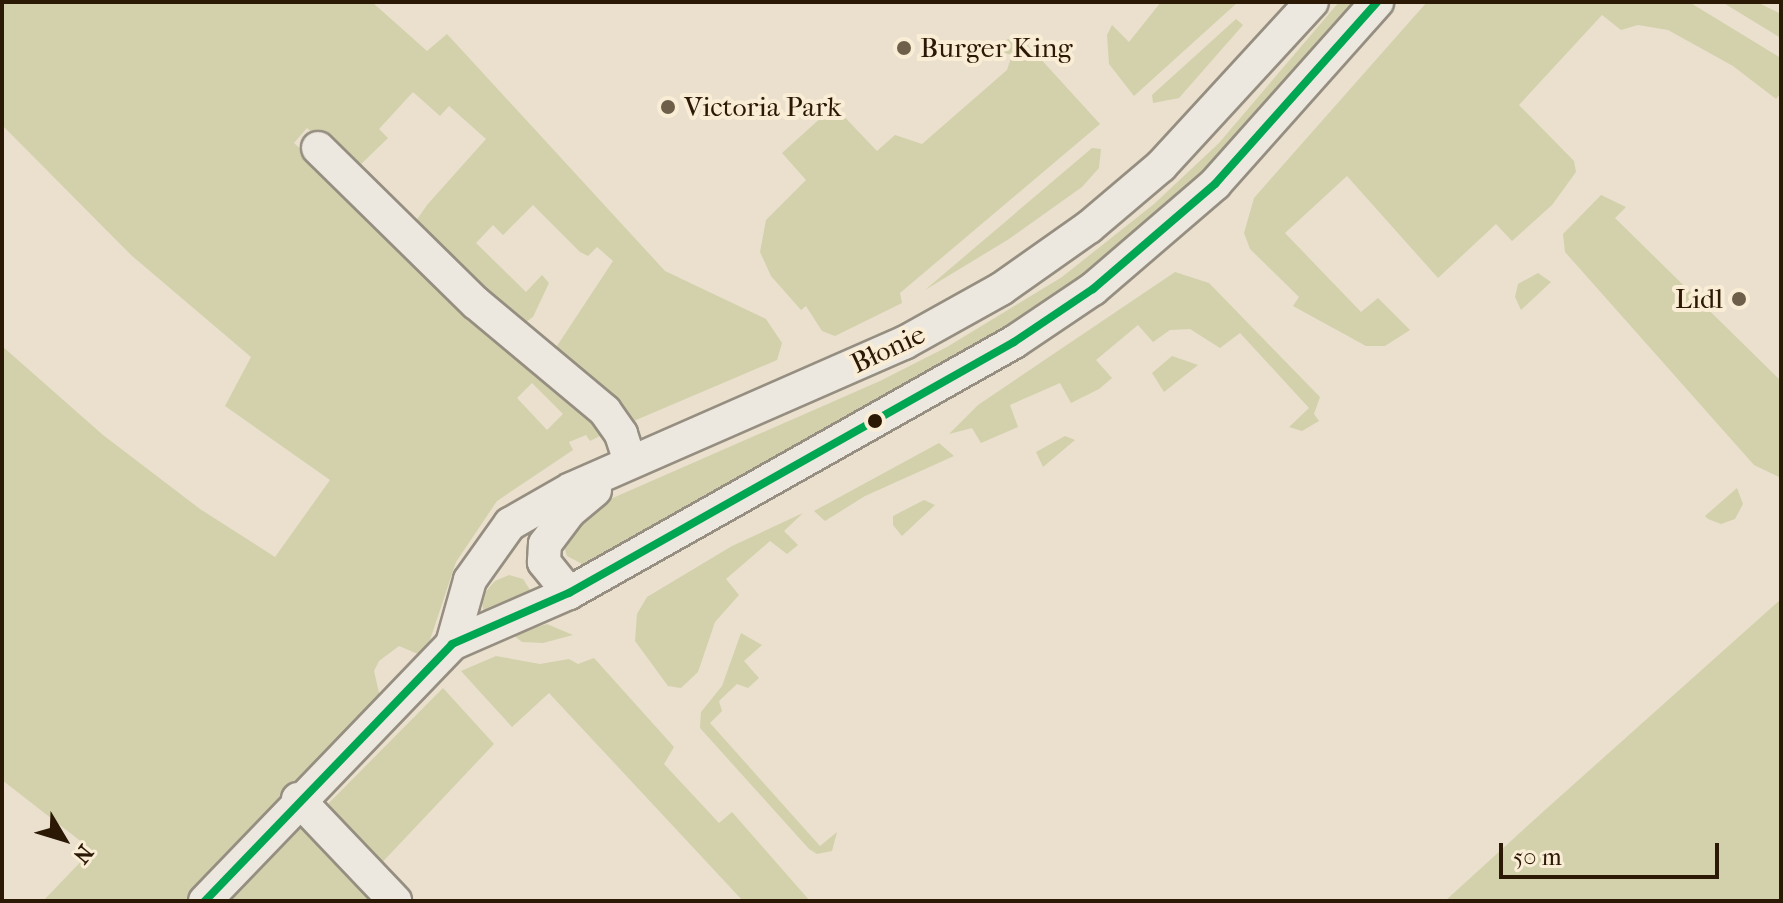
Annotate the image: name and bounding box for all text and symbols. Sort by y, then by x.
place label: Burger King [920,31,1072,65]
marker: Burger King [895,39,913,57]
place label: Victoria Park [684,90,841,124]
marker: Victoria Park [659,98,677,116]
place label: Lidl [1675,282,1723,316]
marker: Lidl [1730,290,1748,308]
street label: Błonie [846,317,930,381]
unlabelled marker [867,413,883,429]
north arrow [24,799,104,879]
scale bar [1503,827,1723,877]
text: N [68,839,98,868]
text: 50 m [1513,843,1562,871]

